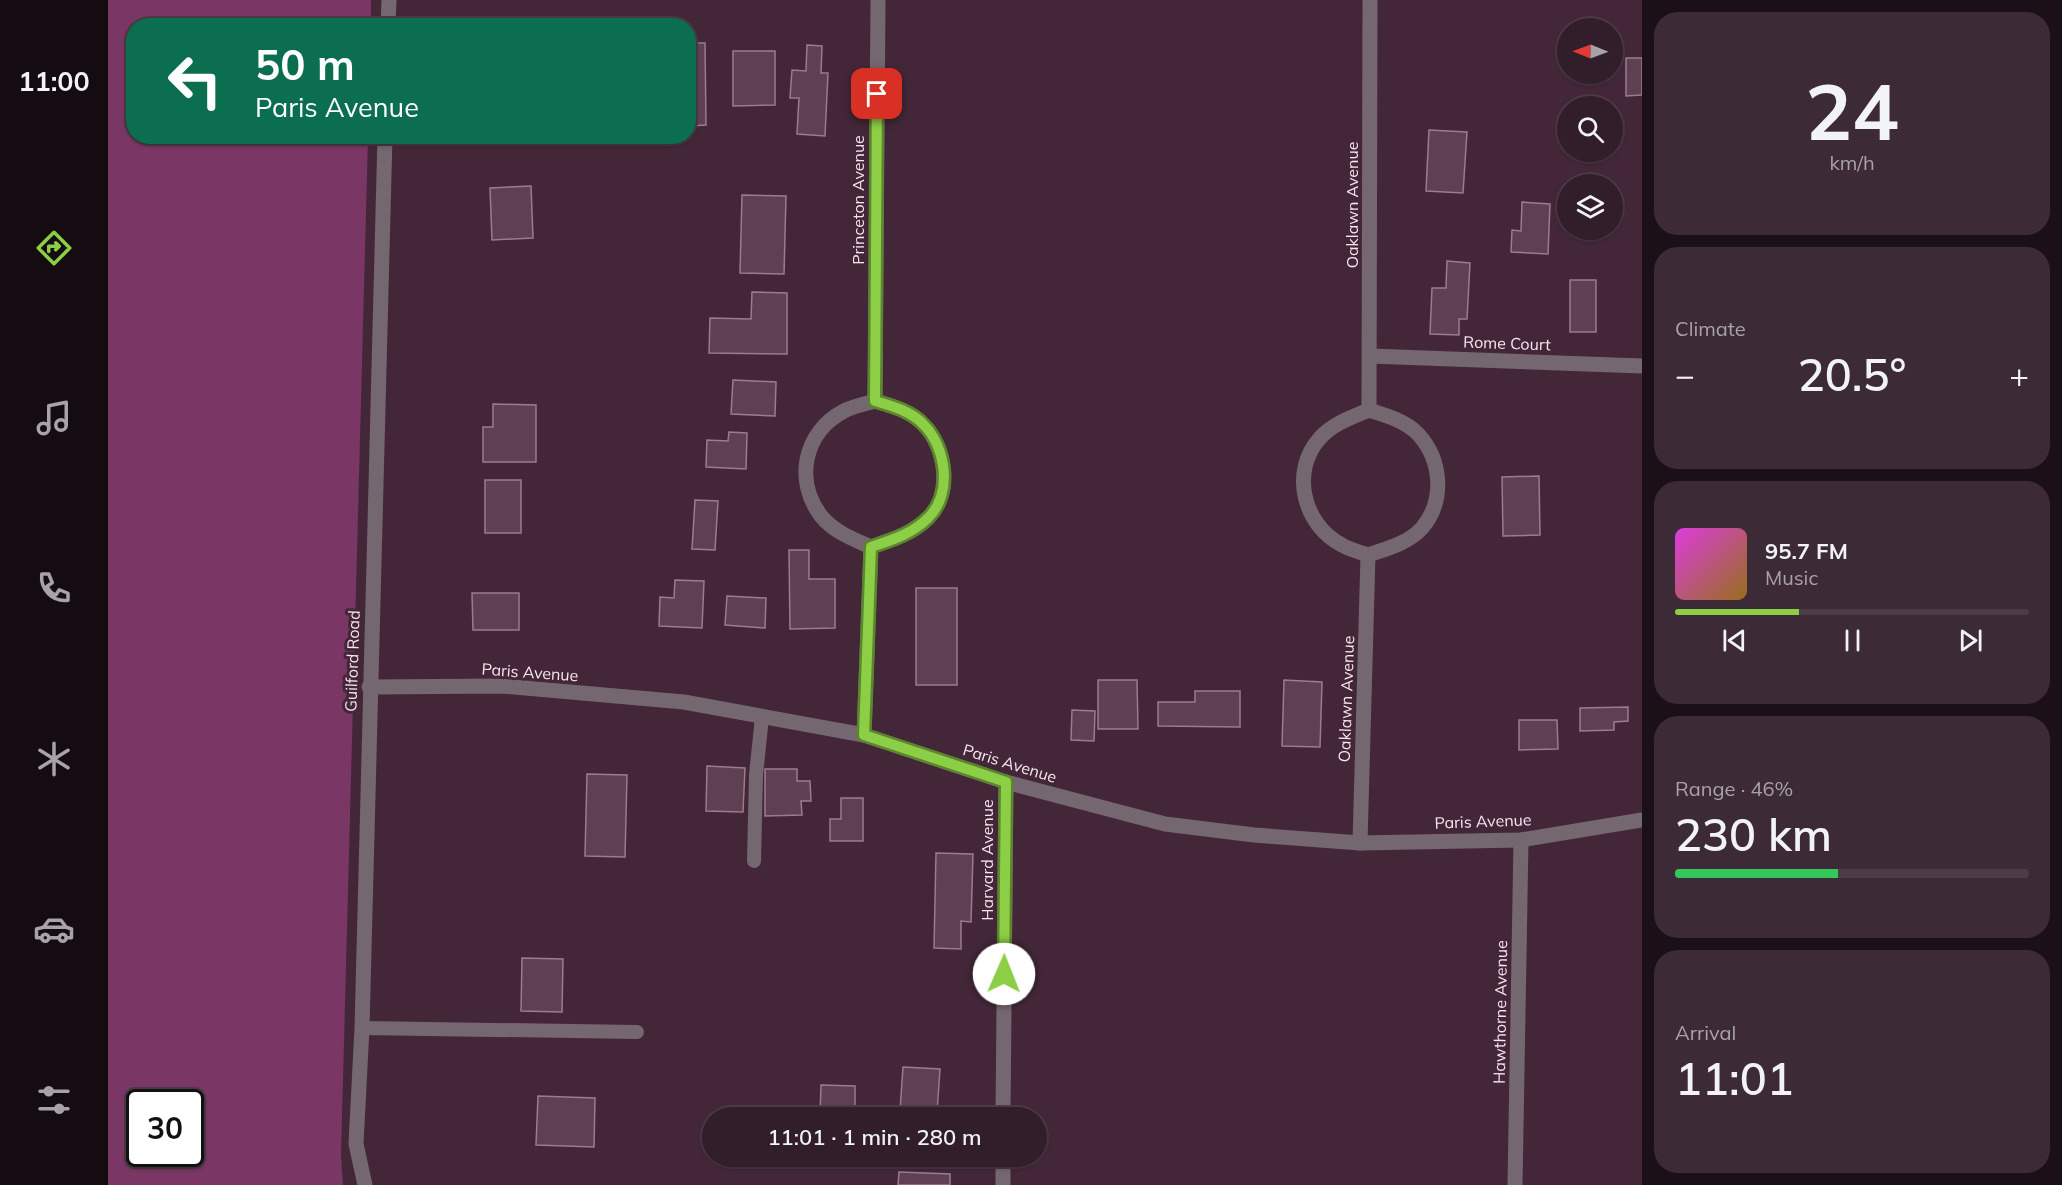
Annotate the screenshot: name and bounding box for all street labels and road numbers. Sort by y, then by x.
street label: Princeton Avenue [848,135,868,265]
street label: Oaklawn Avenue [1342,142,1362,268]
street label: Rome Court [1463,331,1551,355]
street label: Guilford Road [340,610,364,712]
street label: Oaklawn Avenue [1334,635,1358,763]
street label: Paris Avenue [481,659,579,685]
street label: Paris Avenue [961,739,1059,787]
street label: Harvard Avenue [977,799,997,921]
street label: Paris Avenue [1434,809,1532,833]
street label: Hawthorne Avenue [1489,940,1511,1084]

